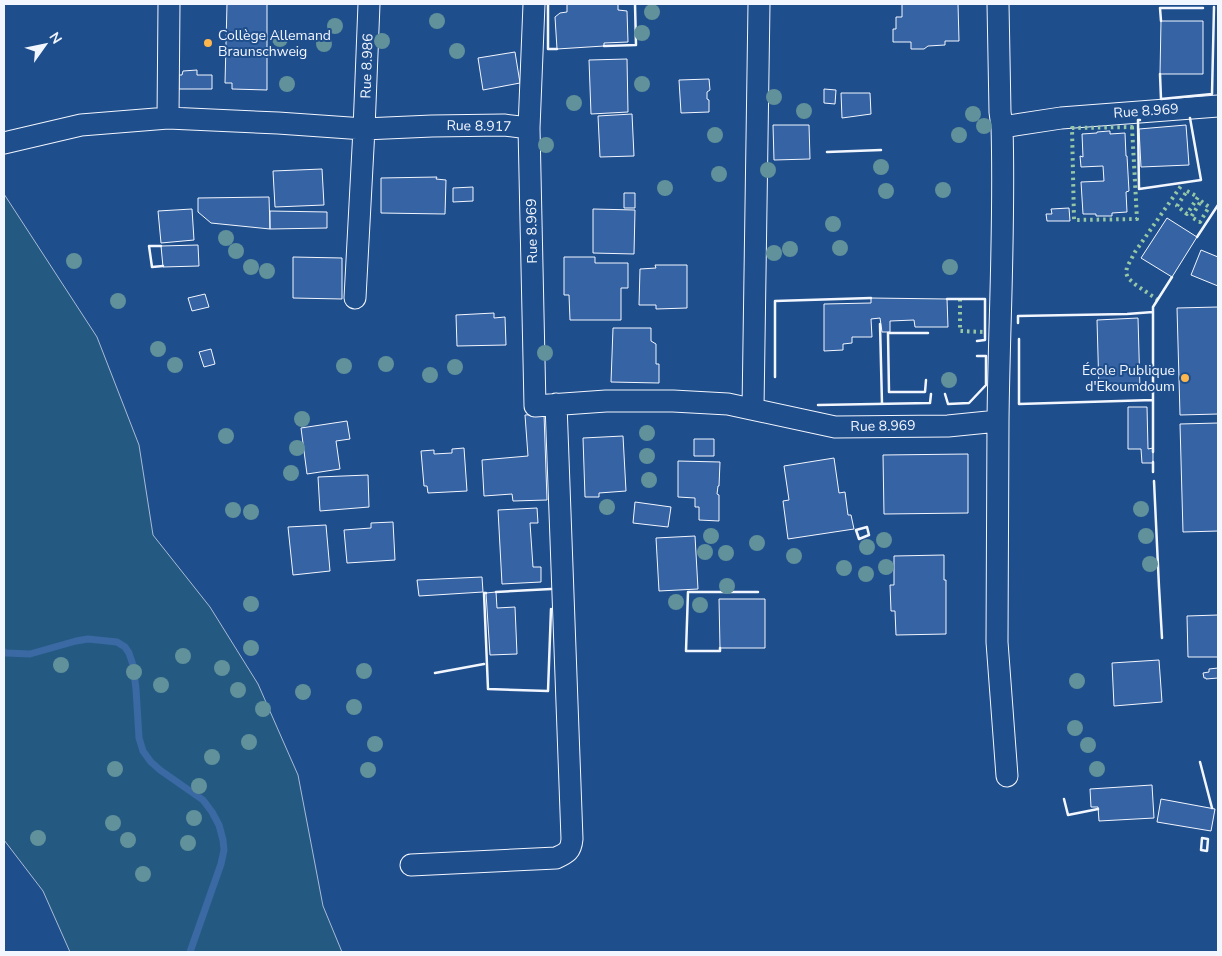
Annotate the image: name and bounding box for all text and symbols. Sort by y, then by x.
north arrow [20,20,70,70]
place label: Collège Allemand Braunschweig [218,26,331,61]
text: N [45,29,66,48]
street label: Rue 8.986 [356,33,378,99]
marker: Collège Allemand Braunschweig [202,37,214,49]
street label: Rue 8.969 [1113,99,1179,123]
street label: Rue 8.917 [446,116,512,136]
street label: Rue 8.969 [522,198,542,264]
place label: École Publique d'Ekoumdoum [1082,361,1175,396]
marker: École Publique d'Ekoumdoum [1179,372,1191,384]
street label: Rue 8.969 [850,416,916,436]

